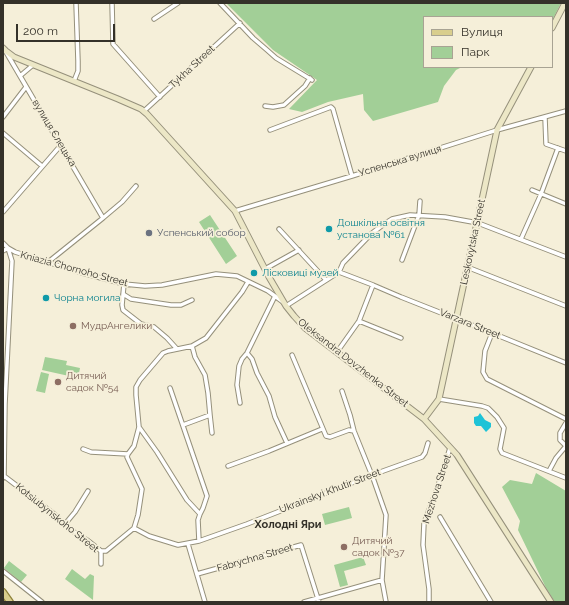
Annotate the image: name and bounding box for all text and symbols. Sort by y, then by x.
scale bar [18,16,117,42]
legend [423,16,553,68]
text: 200 m [23,24,58,38]
text: Вулиця [461,25,503,39]
street label: Tykha Street [167,43,217,91]
text: Парк [461,45,490,59]
street label: вулиця Єлецька [29,97,79,169]
street label: Успенська вулиця [357,143,443,179]
street label: Leskovytska Street [458,198,488,286]
place label: Дошкільна освітня установа №61 [337,217,425,240]
marker: Дошкільна освітня установа №61 [324,224,334,234]
place label: Успенський собор [157,227,246,239]
marker: Успенський собор [144,228,154,238]
street label: Kniazia Chornoho Street [19,249,129,289]
place label: Лісковиці музей [262,267,338,279]
marker: Лісковиці музей [249,268,259,278]
place label: Чорна могила [54,292,120,304]
marker: Чорна могила [41,293,51,303]
street label: Varzara Street [438,306,502,342]
street label: Oleksandra Dovzhenka Street [295,316,411,410]
place label: МудрАнгелики [81,320,152,332]
marker: МудрАнгелики [68,321,78,331]
place label: Дитячий садок №54 [66,370,119,394]
marker: Дитячий садок №54 [53,377,63,387]
street label: Mezhova Street [420,453,454,525]
street label: Ukrainskyi Khutir Street [278,466,382,516]
street label: Kotsiubynskoho Street [13,481,101,555]
district label: Холодні Яри [254,518,322,532]
place label: Дитячий садок №37 [352,535,404,558]
street label: Fabrychna Street [216,541,294,575]
marker: Дитячий садок №37 [339,542,349,552]

